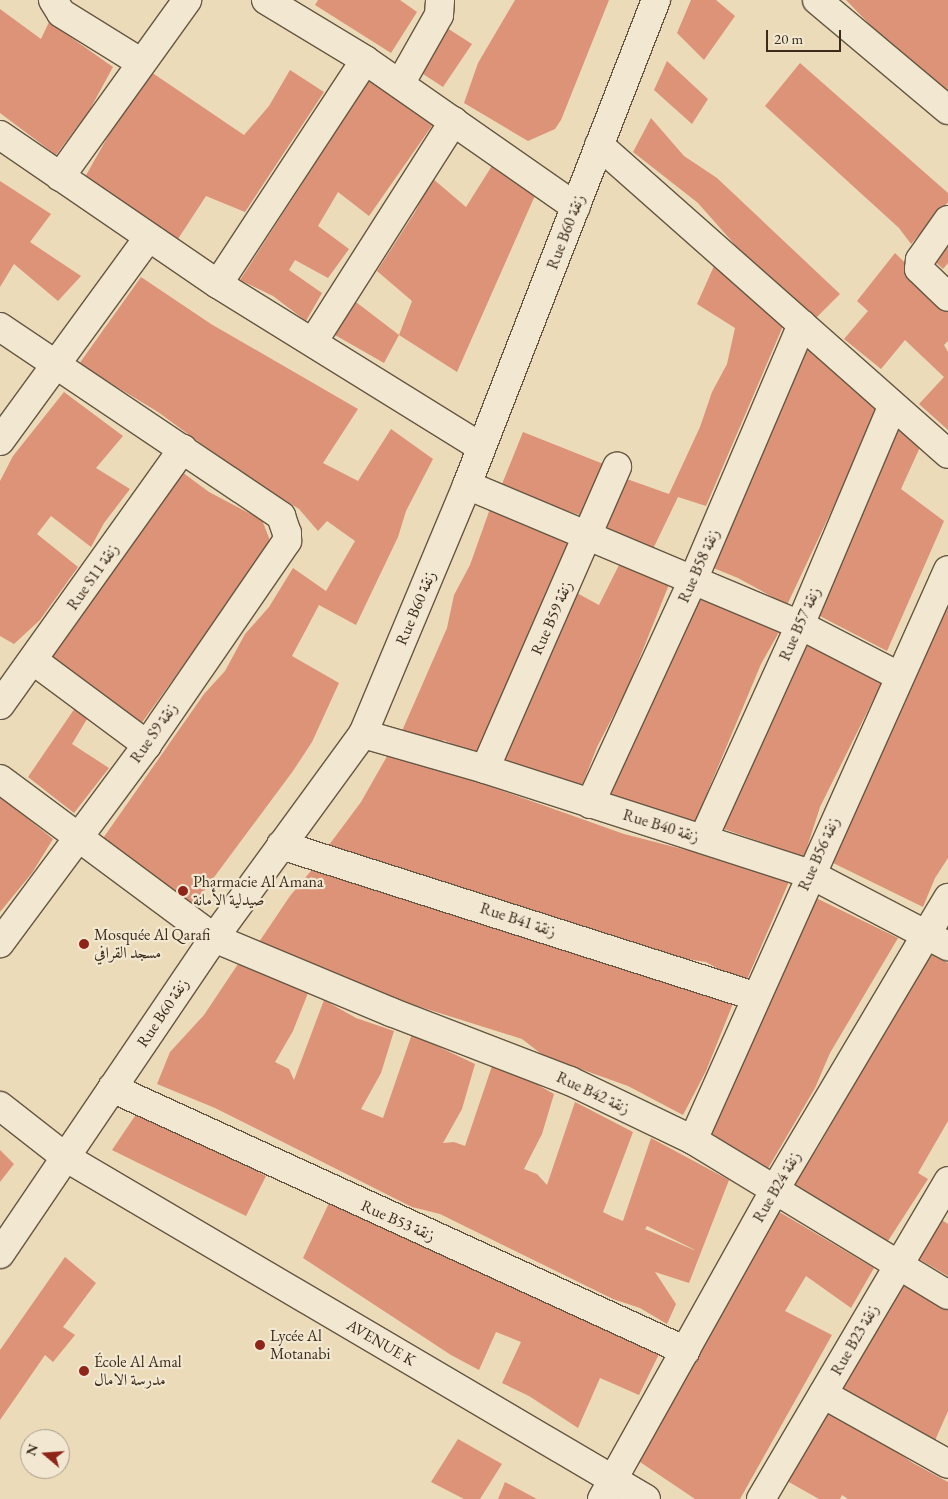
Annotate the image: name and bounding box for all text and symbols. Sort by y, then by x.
scale bar [768,20,843,52]
text: 20 m [774,29,803,48]
street label: Rue B60 زنقة [543,192,589,272]
street label: Rue B58 زنقة [674,526,724,606]
street label: Rue S11 زنقة [63,540,123,614]
street label: Rue B60 زنقة [392,568,440,648]
street label: Rue B59 زنقة [527,578,577,658]
street label: Rue B57 زنقة [775,584,825,664]
street label: Rue S9 زنقة [126,699,182,767]
street label: Rue B40 زنقة [621,805,701,847]
street label: Rue B56 زنقة [794,814,844,894]
place label: Pharmacie Al Amana صيدلية الأمانة [193,872,323,910]
marker: Pharmacie Al Amana صيدلية الأمانة [177,885,189,897]
street label: Rue B41 زنقة [478,899,558,941]
place label: Mosquée Al Qarafi مسجد القرافي [94,925,210,963]
marker: Mosquée Al Qarafi مسجد القرافي [78,938,90,950]
street label: Rue B60 زنقة [133,975,193,1051]
street label: Rue B42 زنقة [553,1068,633,1118]
street label: Rue B24 زنقة [749,1148,805,1226]
street label: Rue B53 زنقة [358,1196,438,1246]
street label: Rue B23 زنقة [827,1301,883,1379]
street label: AVENUE K [343,1316,419,1370]
place label: Lycée Al Motanabi [270,1326,330,1364]
marker: Lycée Al Motanabi [254,1339,266,1351]
place label: École Al Amal مدرسة الامال [94,1352,182,1390]
marker: École Al Amal مدرسة الامال [78,1365,90,1377]
north arrow [20,1429,70,1479]
text: N [21,1442,42,1458]

